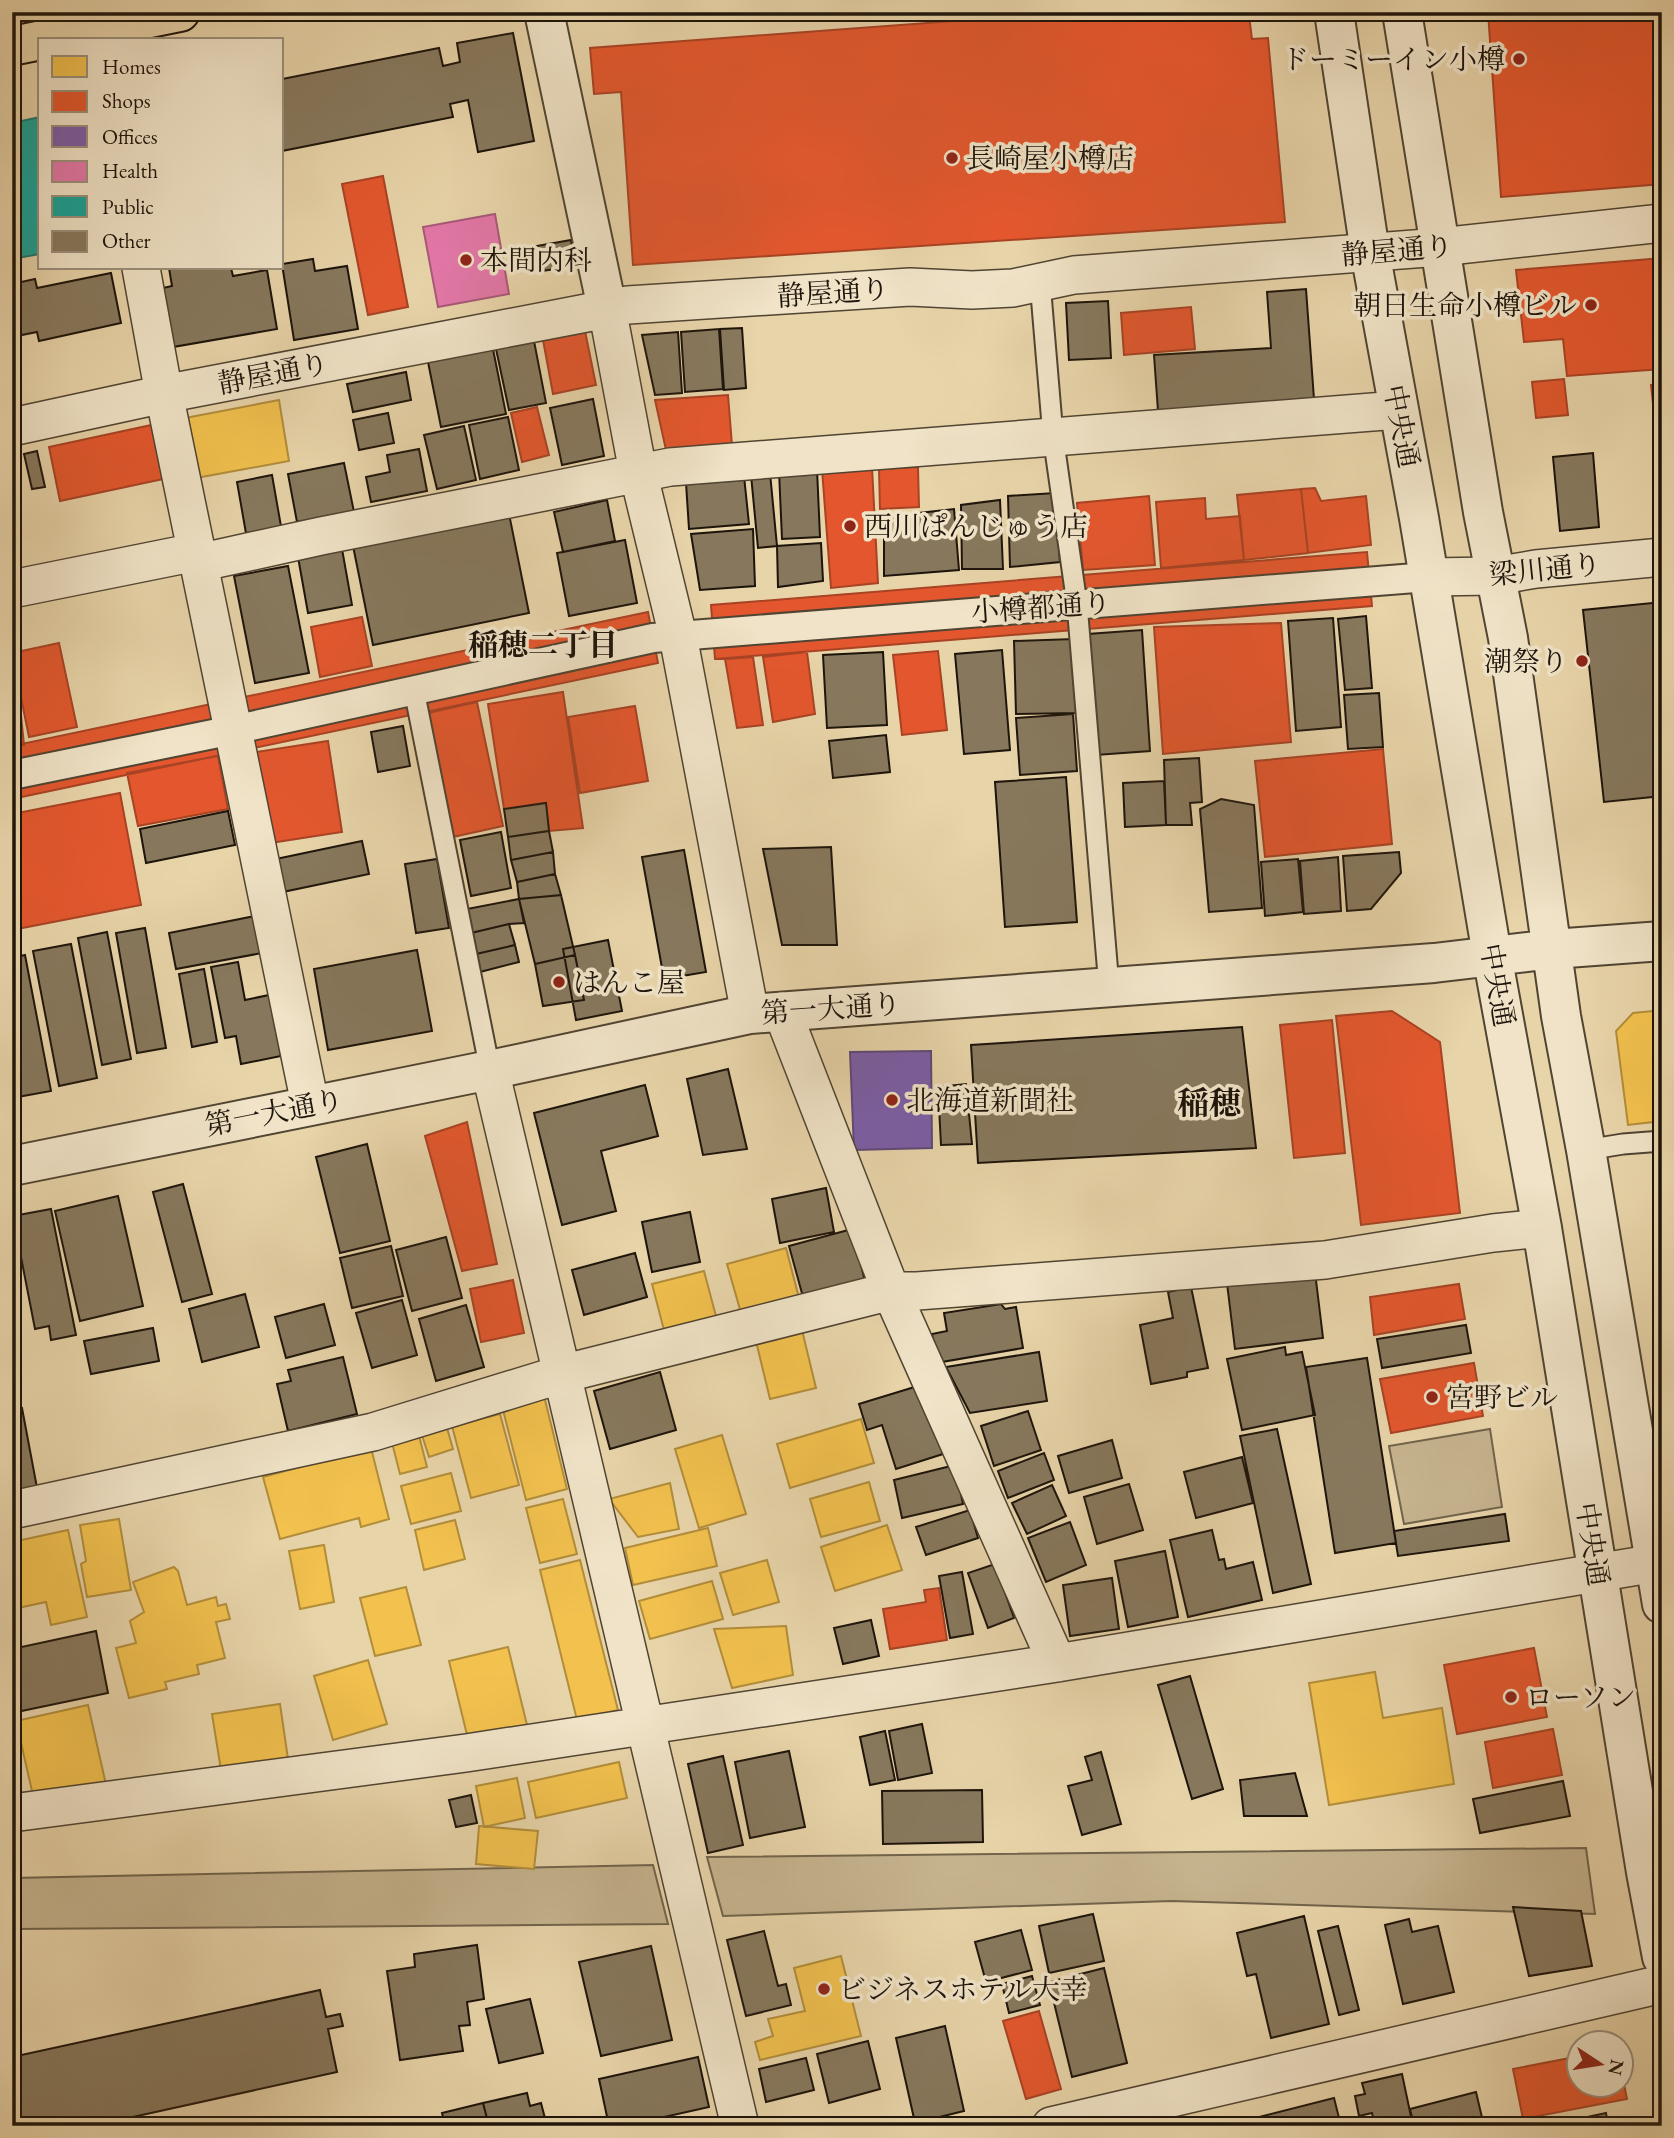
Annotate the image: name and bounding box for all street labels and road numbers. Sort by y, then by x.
street label: 静屋通り [1340,227,1454,273]
street label: 静屋通り [776,270,890,314]
street label: 静屋通り [215,345,331,401]
street label: 中央通 [1376,381,1428,471]
street label: 梁川通り [1487,545,1603,593]
street label: 小樽都通り [970,584,1112,630]
street label: 中央通 [1473,941,1523,1029]
street label: 第一大通り [760,985,902,1031]
street label: 第一大通り [202,1081,346,1143]
street label: 中央通 [1569,1500,1617,1588]

